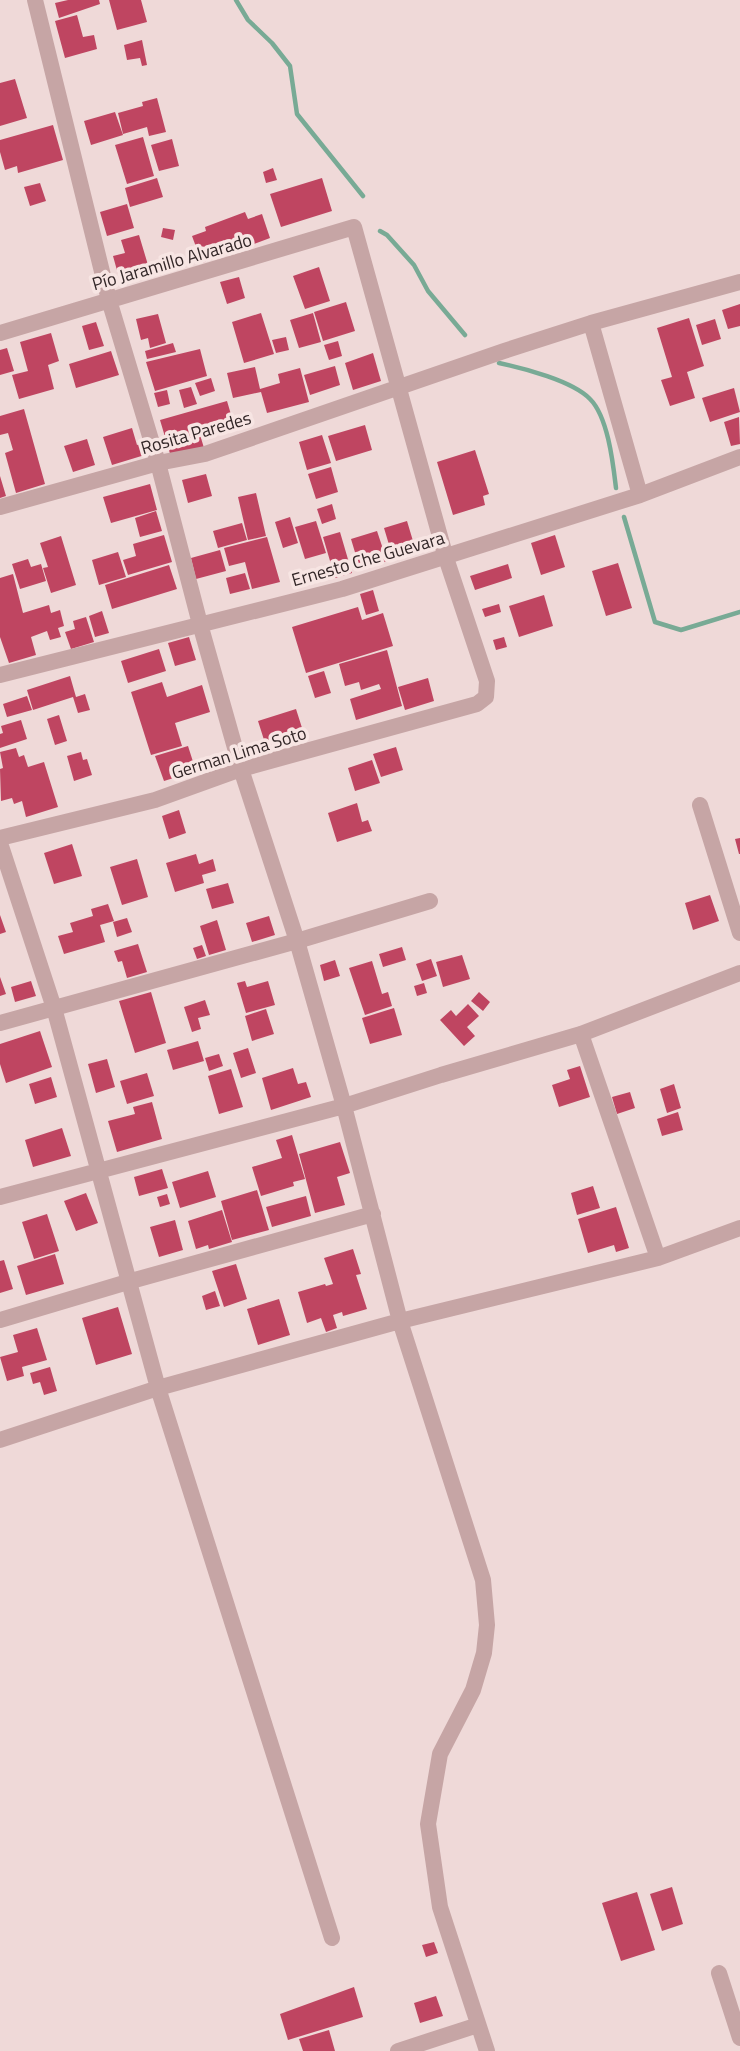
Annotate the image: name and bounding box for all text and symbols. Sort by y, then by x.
street label: Pío Jaramillo Alvarado [89,226,255,297]
street label: Rosita Paredes [137,404,254,461]
street label: Ernesto Che Guevara [288,524,448,593]
street label: German Lima Soto [168,719,310,786]

